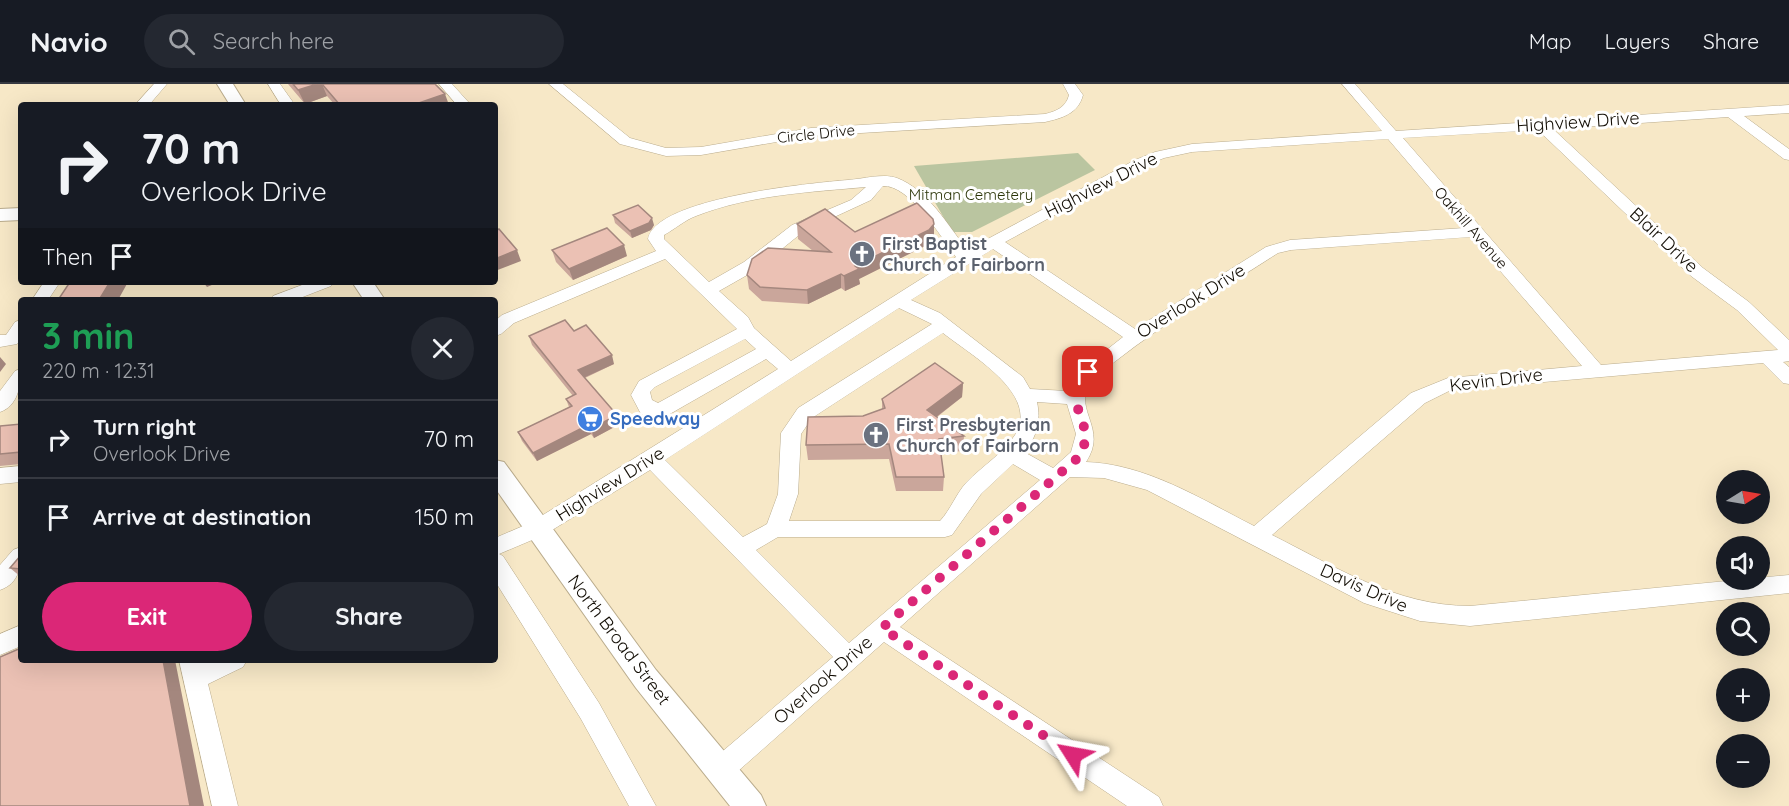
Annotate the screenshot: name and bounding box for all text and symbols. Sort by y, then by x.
search box [144,14,564,68]
text: Navio [30,24,108,59]
icon: search [165,25,198,58]
text: Search here [213,27,334,55]
text: Map [1529,28,1572,54]
text: Layers [1605,28,1670,54]
text: Share [1703,28,1759,54]
street label: Highview Drive [1516,106,1640,137]
street label: Circle Drive [776,120,856,147]
text: 70 m [141,122,240,175]
icon: right [42,126,120,204]
street label: Highview Drive [1041,146,1161,223]
text: Overlook Drive [141,174,327,208]
street label: Oakhill Avenue [1431,183,1512,273]
park label: Mitman Cemetery [909,185,1033,204]
street label: Blair Drive [1625,202,1704,277]
place label: First Baptist Church of Fairborn [882,232,1045,276]
church icon: First Baptist Church of Fairborn [847,239,877,269]
icon: arrive [105,240,138,273]
text: Then [42,243,93,271]
street label: Overlook Drive [1132,258,1249,343]
text: 3 min [42,313,135,358]
button: close [411,317,474,380]
pin [1062,346,1113,397]
icon: arrive [1071,355,1104,388]
text: 220 m · 12:31 [42,358,155,383]
street label: Kevin Drive [1448,362,1544,397]
supermarket icon: Speedway [575,404,605,434]
place label: Speedway [610,407,700,430]
text: Turn right [93,413,197,441]
place label: First Presbyterian Church of Fairborn [896,413,1059,457]
church icon: First Presbyterian Church of Fairborn [861,420,891,450]
icon: right [42,423,75,456]
text: 70 m [424,425,474,453]
text: Overlook Drive [93,441,231,466]
street label: Highview Drive [551,441,668,526]
north arrow [1716,470,1770,524]
map controls [1716,470,1770,788]
icon: arrive [42,501,75,534]
text: Arrive at destination [93,503,311,531]
text: 150 m [415,503,474,531]
button: sound [1716,536,1770,590]
street label: Davis Drive [1317,558,1412,617]
street label: North Broad Street [563,570,676,709]
button: Exit [42,582,252,651]
button: Share [264,582,474,651]
button: search [1716,602,1770,656]
street label: Overlook Drive [768,630,877,729]
button: + [1716,668,1770,722]
position arrow [1041,723,1105,787]
button: − [1716,734,1770,788]

